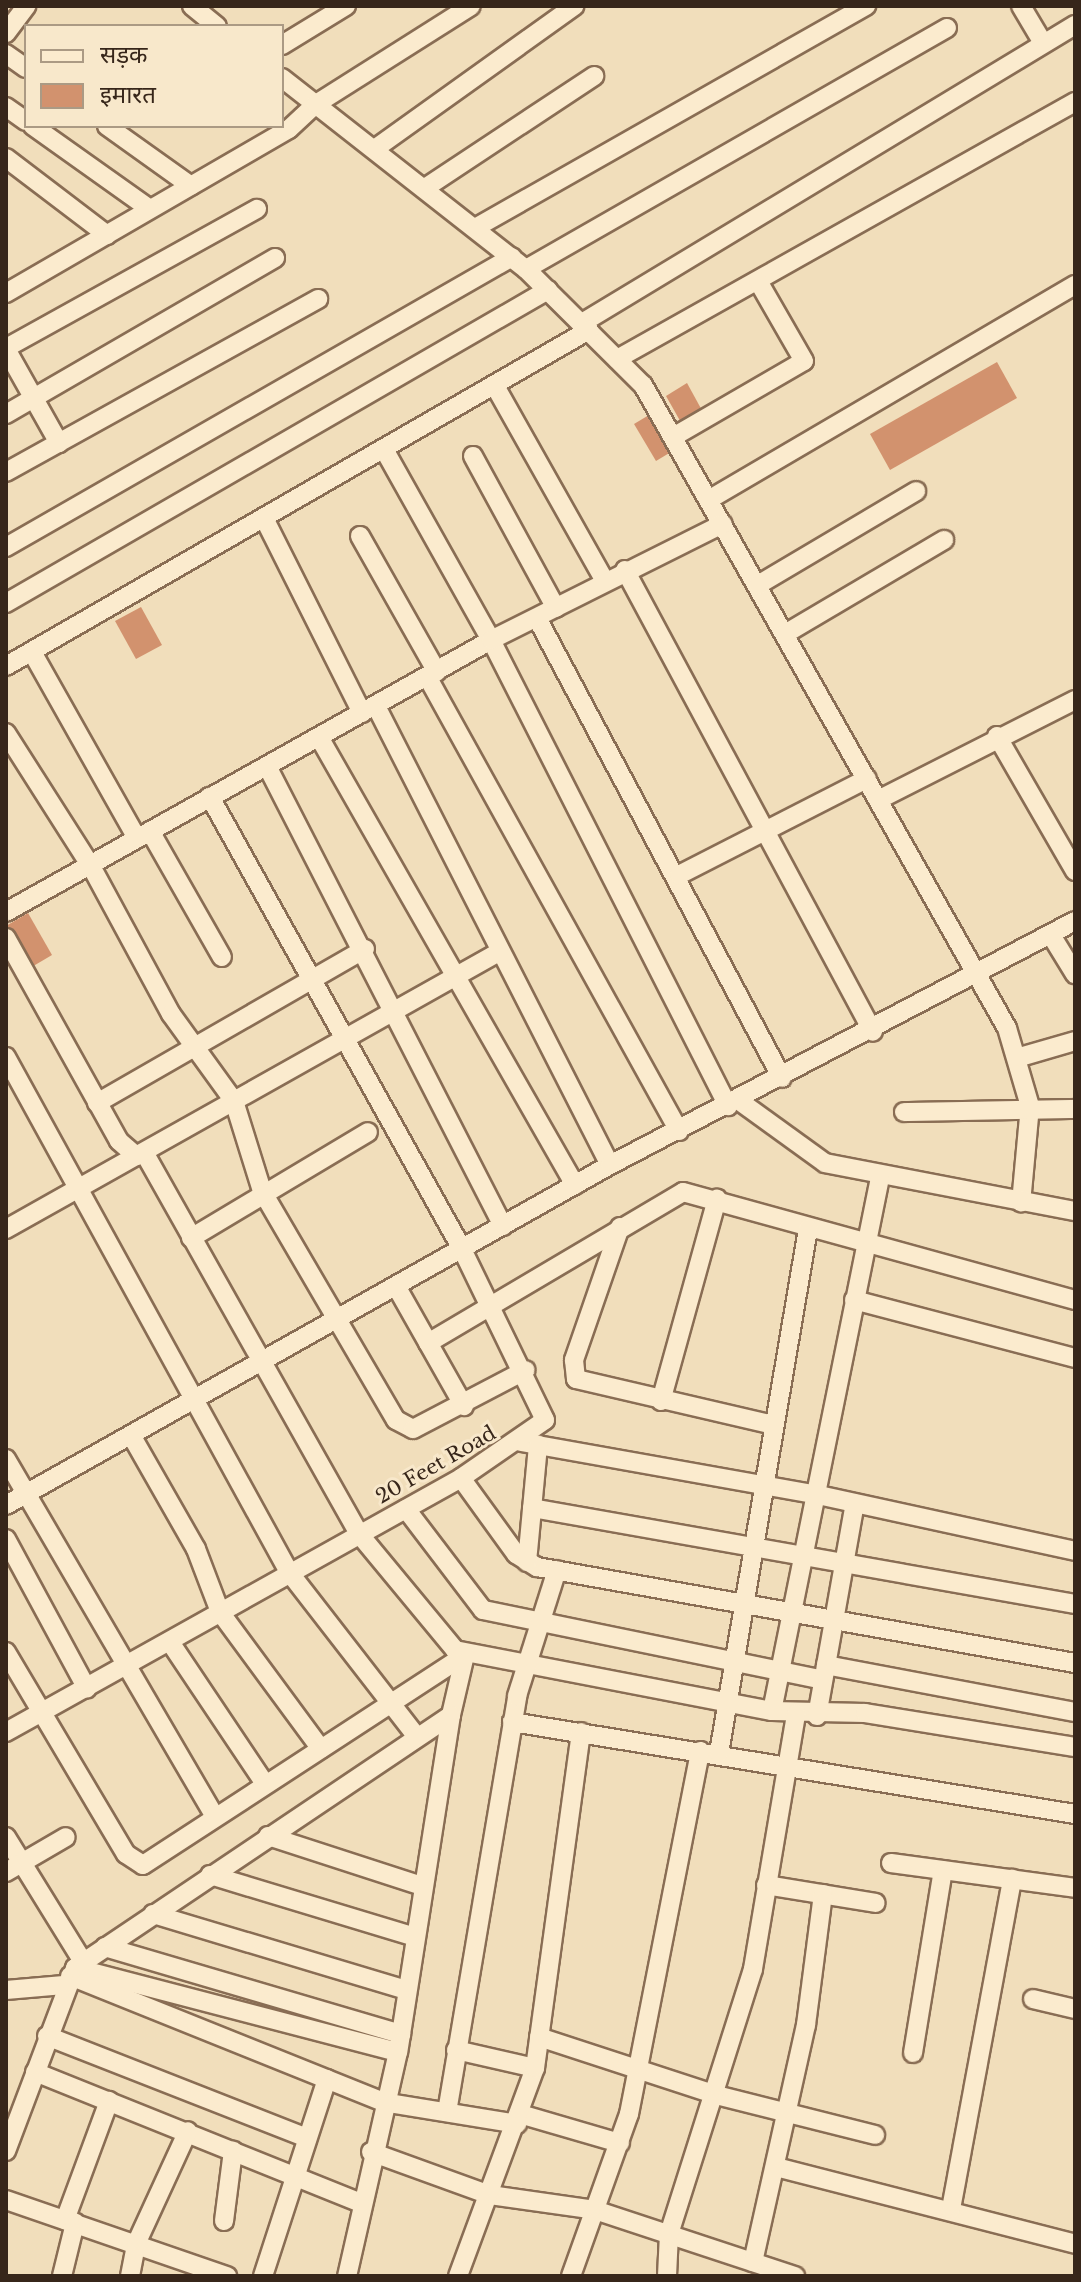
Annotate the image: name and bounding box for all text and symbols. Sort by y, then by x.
legend [24,24,284,128]
text: सड़क [100,40,148,69]
text: इमारत [100,80,156,109]
street label: 20 Feet Road [372,1421,500,1509]

